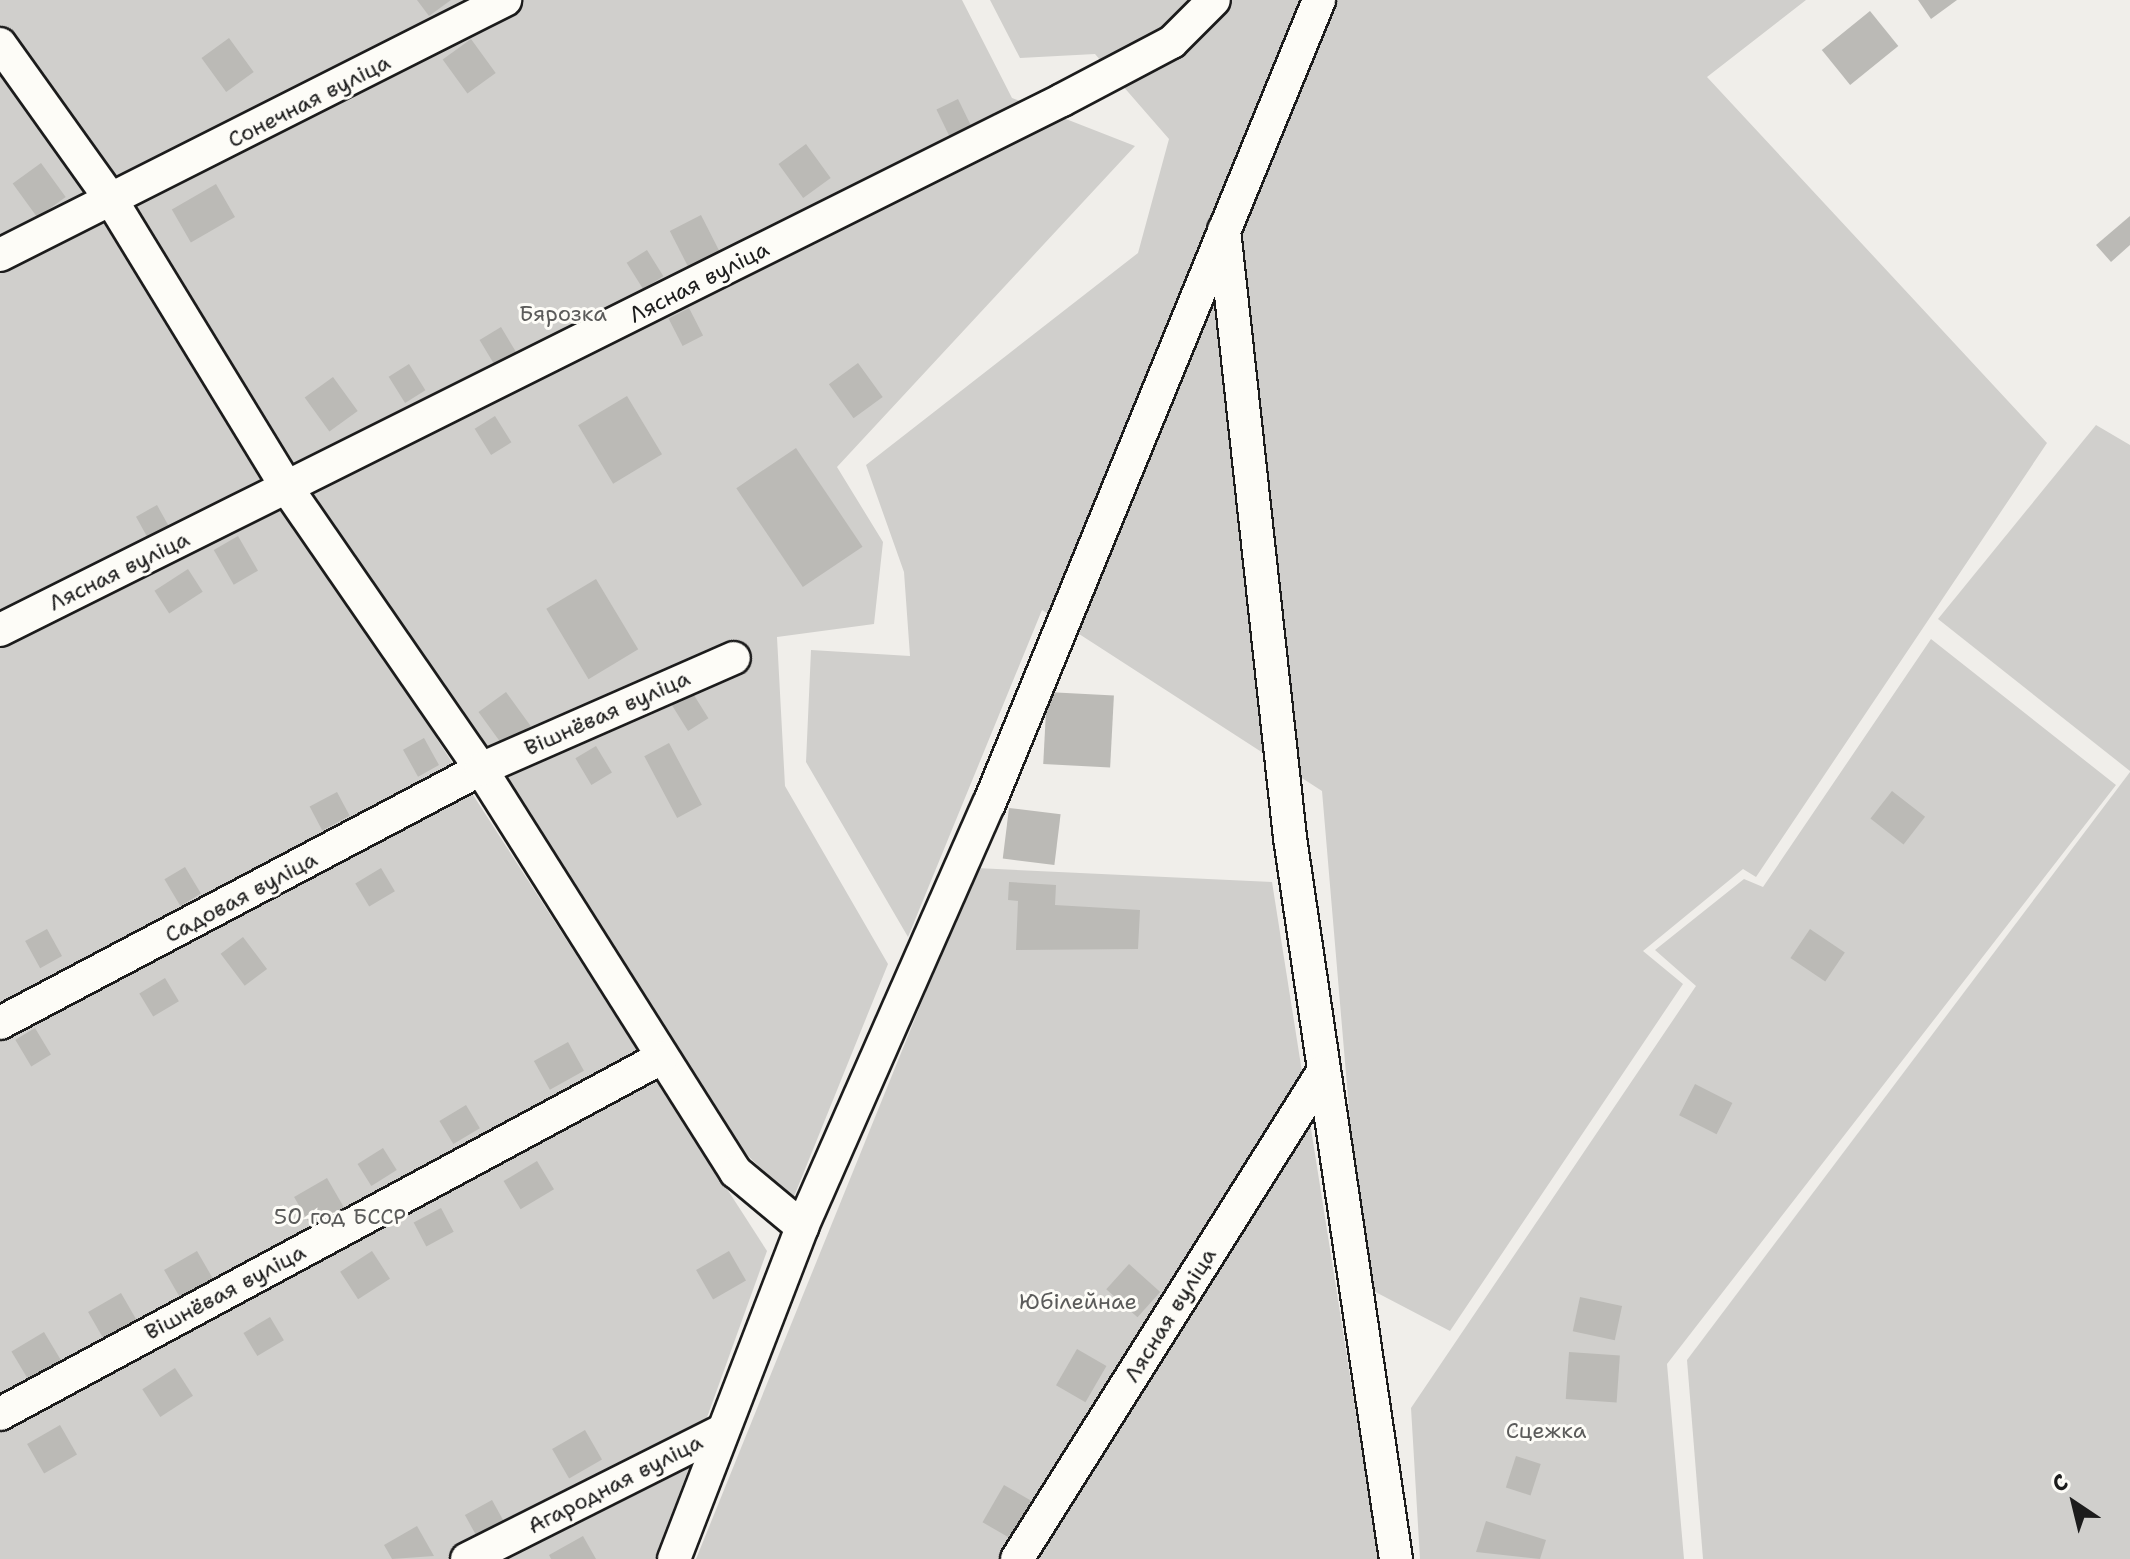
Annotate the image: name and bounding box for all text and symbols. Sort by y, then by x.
street label: Сонечная вуліца [223,49,395,153]
street label: Лясная вуліца [625,235,773,329]
park label: Бярозка [519,301,607,327]
street label: Лясная вуліца [44,526,194,616]
street label: Вішнёвая вуліца [520,665,694,761]
street label: Садовая вуліца [160,846,322,948]
park label: 50 год БССР [274,1204,406,1230]
street label: Вішнёвая вуліца [140,1238,310,1346]
street label: Лясная вуліца [1118,1243,1222,1387]
park label: Юбілейнае [1019,1289,1137,1315]
park label: Сцежка [1506,1418,1586,1444]
street label: Агародная вуліца [523,1429,707,1539]
north arrow [2034,1463,2114,1543]
text: С [2046,1467,2074,1499]

